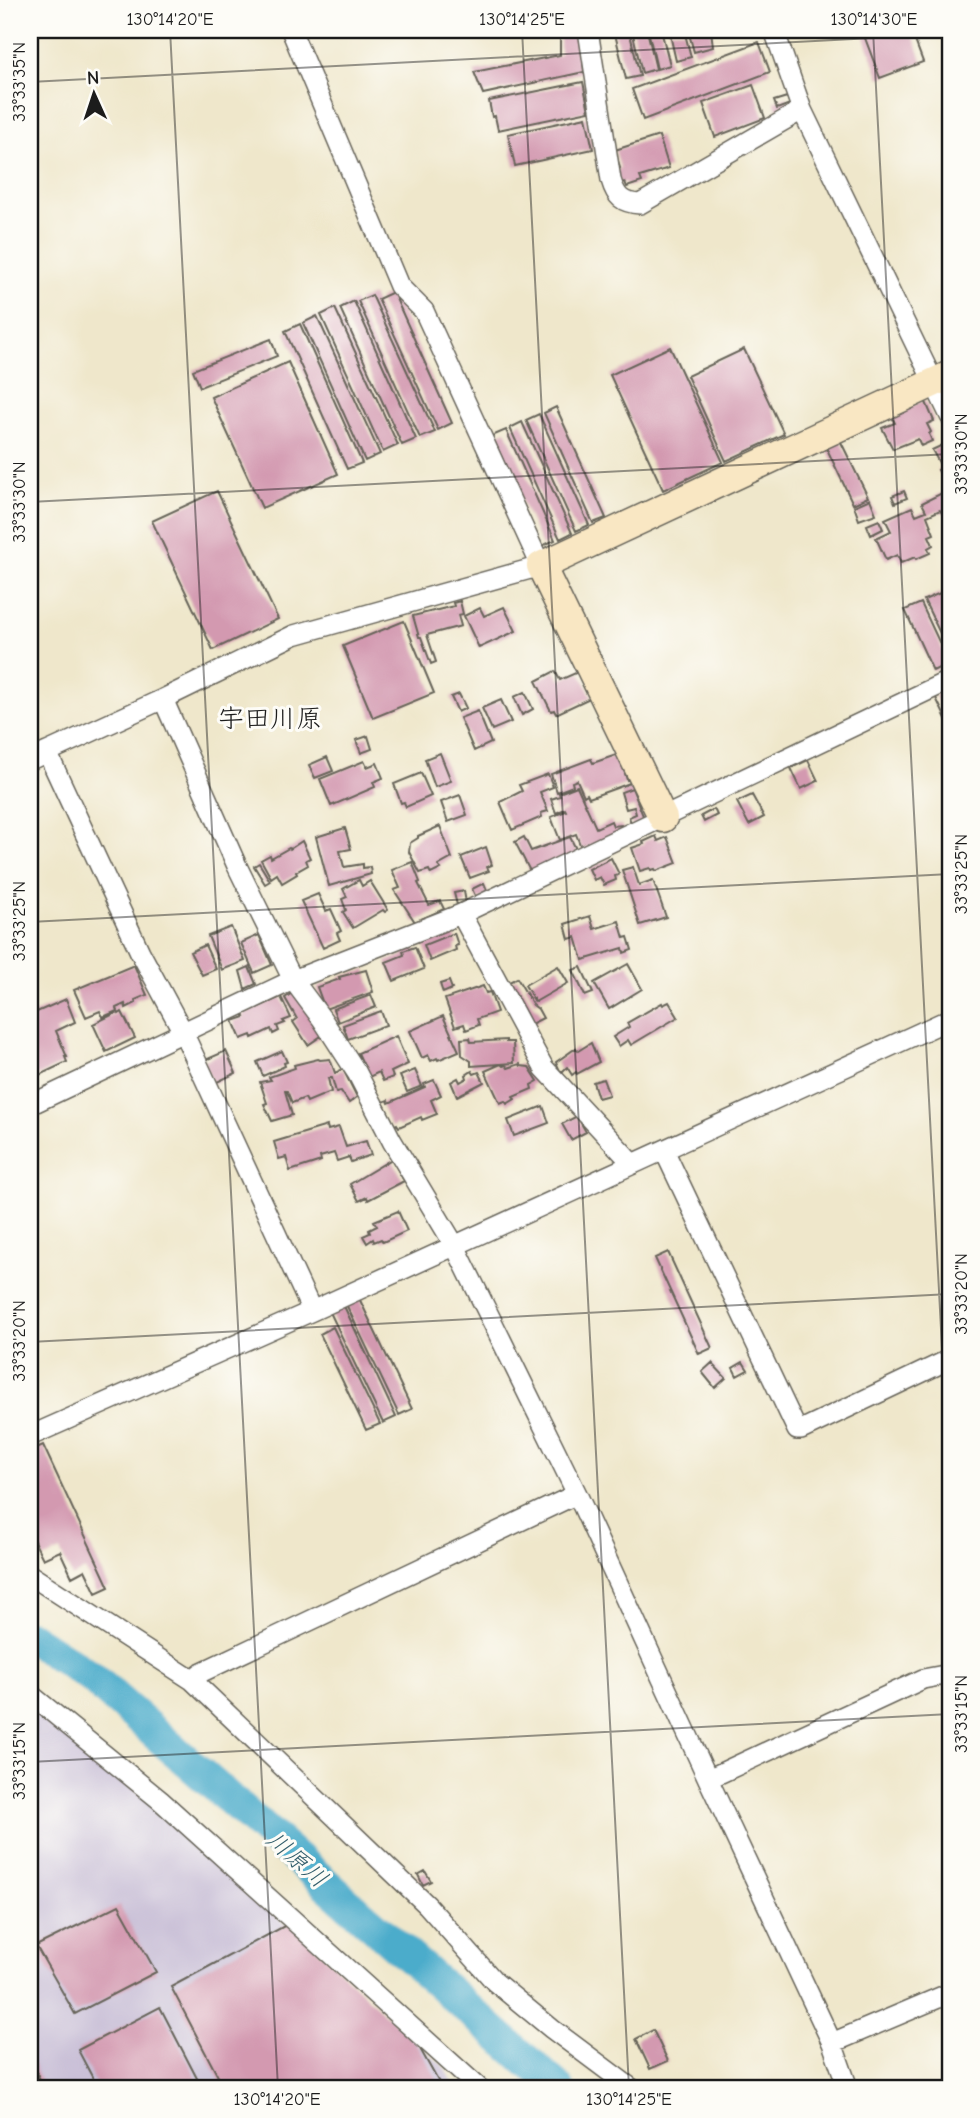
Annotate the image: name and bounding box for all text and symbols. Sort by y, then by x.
text: 130°14'20"E [126,9,214,30]
text: 130°14'25"E [479,9,565,30]
text: 130°14'30"E [831,9,918,30]
text: 33°33'35"N [9,42,30,122]
north arrow [60,60,130,130]
text: N [86,67,100,89]
text: 33°33'30"N [951,413,972,495]
text: 33°33'30"N [9,461,30,543]
district label: 宇田川原 [218,704,322,734]
text: 33°33'25"N [951,834,972,914]
text: 33°33'25"N [9,881,30,961]
text: 33°33'20"N [951,1253,972,1335]
text: 33°33'20"N [9,1300,30,1382]
text: 33°33'15"N [951,1675,972,1753]
text: 33°33'15"N [9,1722,30,1800]
water label: 川原川 [261,1825,333,1893]
text: 130°14'20"E [233,2089,321,2110]
text: 130°14'25"E [586,2089,672,2110]

